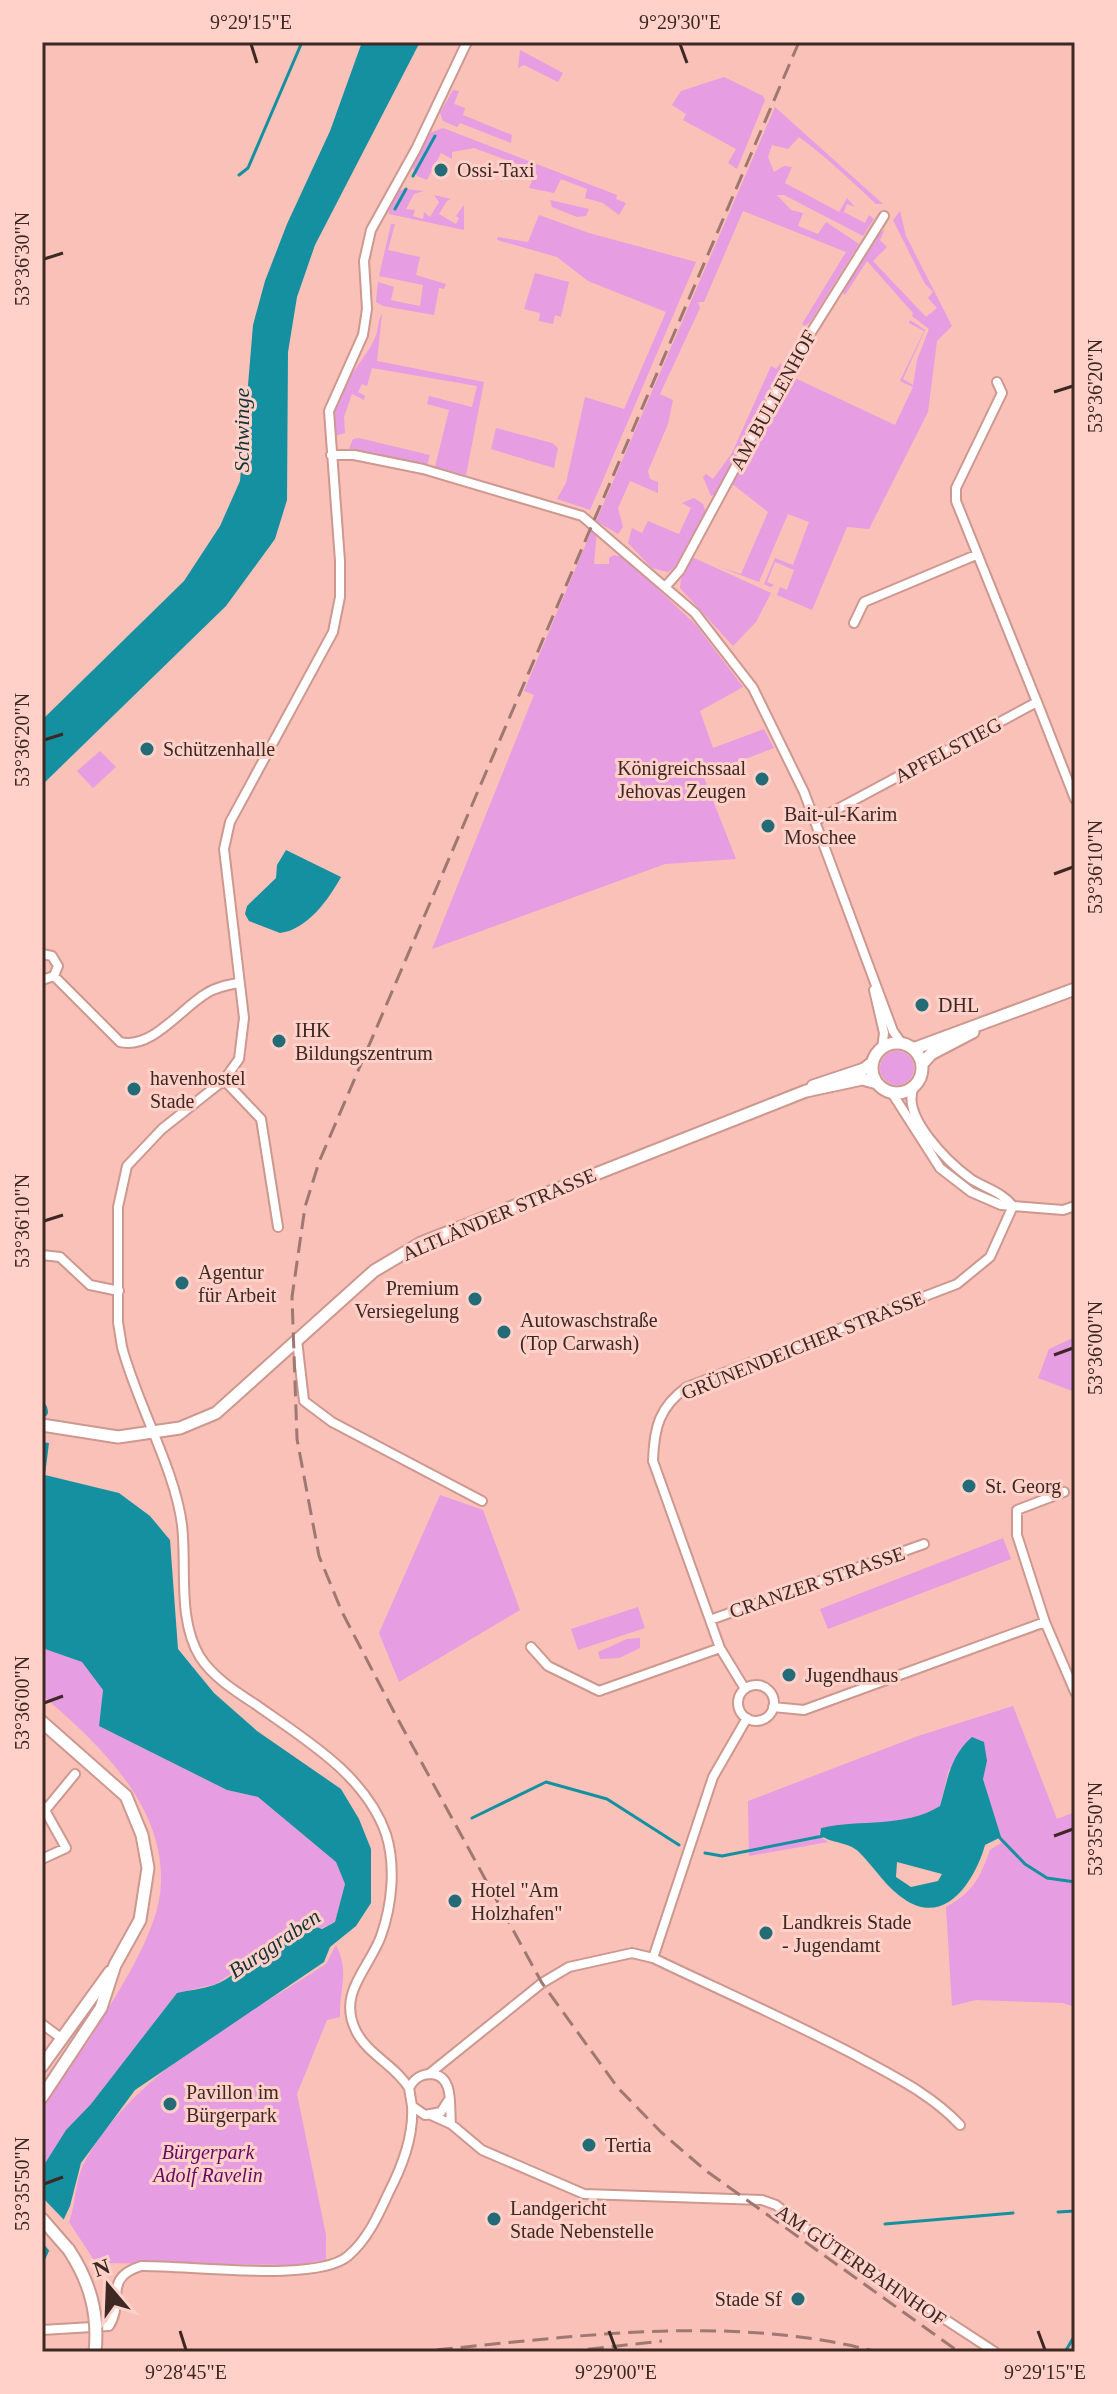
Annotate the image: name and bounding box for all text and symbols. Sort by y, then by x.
text: 9°29'15"E [210,11,292,33]
text: 9°29'30"E [639,11,721,33]
place label: Ossi-Taxi [457,159,535,181]
marker: Ossi-Taxi [432,161,450,179]
text: 53°36'30"N [11,212,33,306]
street label: AM BULLENHOF [726,326,820,474]
text: 53°36'20"N [1084,339,1106,433]
water label: Schwinge [229,388,254,472]
text: 53°36'20"N [11,693,33,787]
street label: APFELSTIEG [891,713,1005,787]
place label: Schützenhalle [163,738,275,760]
marker: Schützenhalle [138,740,156,758]
place label: Königreichssaal Jehovas Zeugen [617,757,746,803]
marker: Königreichssaal Jehovas Zeugen [753,770,771,788]
place label: Bait-ul-Karim Moschee [784,803,898,848]
marker: Bait-ul-Karim Moschee [759,817,777,835]
text: 53°36'10"N [1084,820,1106,914]
place label: DHL [938,994,979,1016]
marker: DHL [913,996,931,1014]
place label: IHK Bildungszentrum [295,1019,433,1065]
marker: IHK Bildungszentrum [270,1032,288,1050]
place label: havenhostel Stade [150,1067,246,1112]
marker: havenhostel Stade [125,1080,143,1098]
street label: ALTLÄNDER STRASSE [399,1163,599,1265]
text: 53°36'10"N [11,1174,33,1268]
place label: Agentur für Arbeit [198,1261,277,1306]
marker: Agentur für Arbeit [173,1274,191,1292]
place label: Premium Versiegelung [355,1277,459,1323]
street label: GRÜNENDEICHER STRASSE [678,1286,928,1404]
marker: Premium Versiegelung [466,1290,484,1308]
text: 53°36'00"N [1084,1301,1106,1395]
place label: Autowaschstraße (Top Carwash) [520,1309,658,1355]
marker: Autowaschstraße (Top Carwash) [495,1323,513,1341]
place label: St. Georg [985,1475,1061,1498]
marker: St. Georg [960,1477,978,1495]
street label: CRANZER STRASSE [726,1542,908,1622]
text: 53°36'00"N [11,1656,33,1750]
place label: Jugendhaus [805,1664,899,1687]
marker: Jugendhaus [780,1666,798,1684]
text: 53°35'50"N [1084,1782,1106,1876]
place label: Hotel "Am Holzhafen" [471,1879,562,1924]
marker: Hotel "Am Holzhafen" [446,1892,464,1910]
water label: Burggraben [224,1904,325,1983]
place label: Landkreis Stade - Jugendamt [782,1911,912,1957]
marker: Landkreis Stade - Jugendamt [757,1924,775,1942]
place label: Pavillon im Bürgerpark [186,2081,279,2127]
marker: Pavillon im Bürgerpark [161,2095,179,2113]
place label: Tertia [605,2134,651,2156]
marker: Tertia [580,2136,598,2154]
text: 53°35'50"N [11,2137,33,2231]
park label: Bürgerpark Adolf Ravelin [151,2141,263,2187]
place label: Landgericht Stade Nebenstelle [510,2197,654,2242]
street label: AM GÜTERBAHNHOF [772,2200,950,2330]
marker: Landgericht Stade Nebenstelle [485,2210,503,2228]
north arrow [68,2246,148,2326]
text: N [90,2253,113,2282]
place label: Stade Sf [715,2288,782,2310]
marker: Stade Sf [789,2290,807,2308]
text: 9°28'45"E [145,2361,227,2383]
text: 9°29'00"E [575,2361,657,2383]
text: 9°29'15"E [1004,2361,1086,2383]

